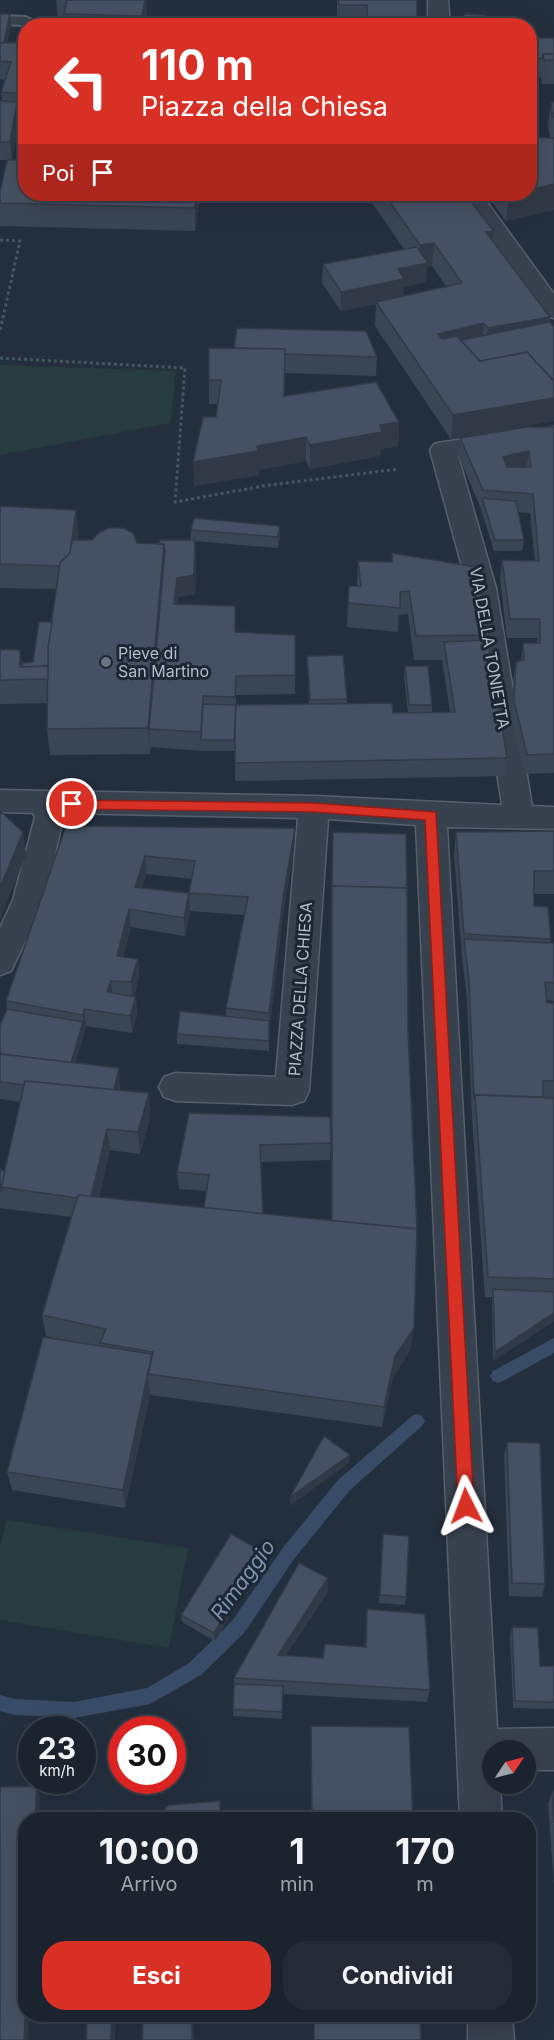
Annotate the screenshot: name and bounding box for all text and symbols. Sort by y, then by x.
text: 110 m [141,39,254,90]
icon: left [42,42,120,120]
text: Piazza della Chiesa [141,90,388,123]
icon: arrive [86,156,119,189]
text: Poi [42,160,74,186]
street label: VIA DELLA TONIETTA [466,565,514,731]
place label: Pieve di San Martino [118,643,209,681]
marker: Pieve di San Martino [99,655,113,669]
pin [46,778,97,829]
icon: arrive [55,787,88,820]
street label: PIAZZA DELLA CHIESA [284,901,316,1077]
position arrow [434,1474,498,1538]
water label: Rimaggio [205,1535,280,1625]
speed limit sign: 30 [108,1716,186,1794]
text: 23 [38,1730,76,1766]
north arrow [482,1740,536,1794]
map controls [482,1740,536,1794]
text: km/h [39,1761,75,1780]
text: 10:00 [99,1829,199,1873]
text: 1 [289,1829,305,1873]
text: 170 [395,1829,455,1873]
text: Arrivo [120,1872,178,1896]
text: min [280,1872,314,1896]
text: m [416,1872,434,1896]
button: Esci [42,1941,271,2010]
button: Condividi [283,1941,512,2010]

